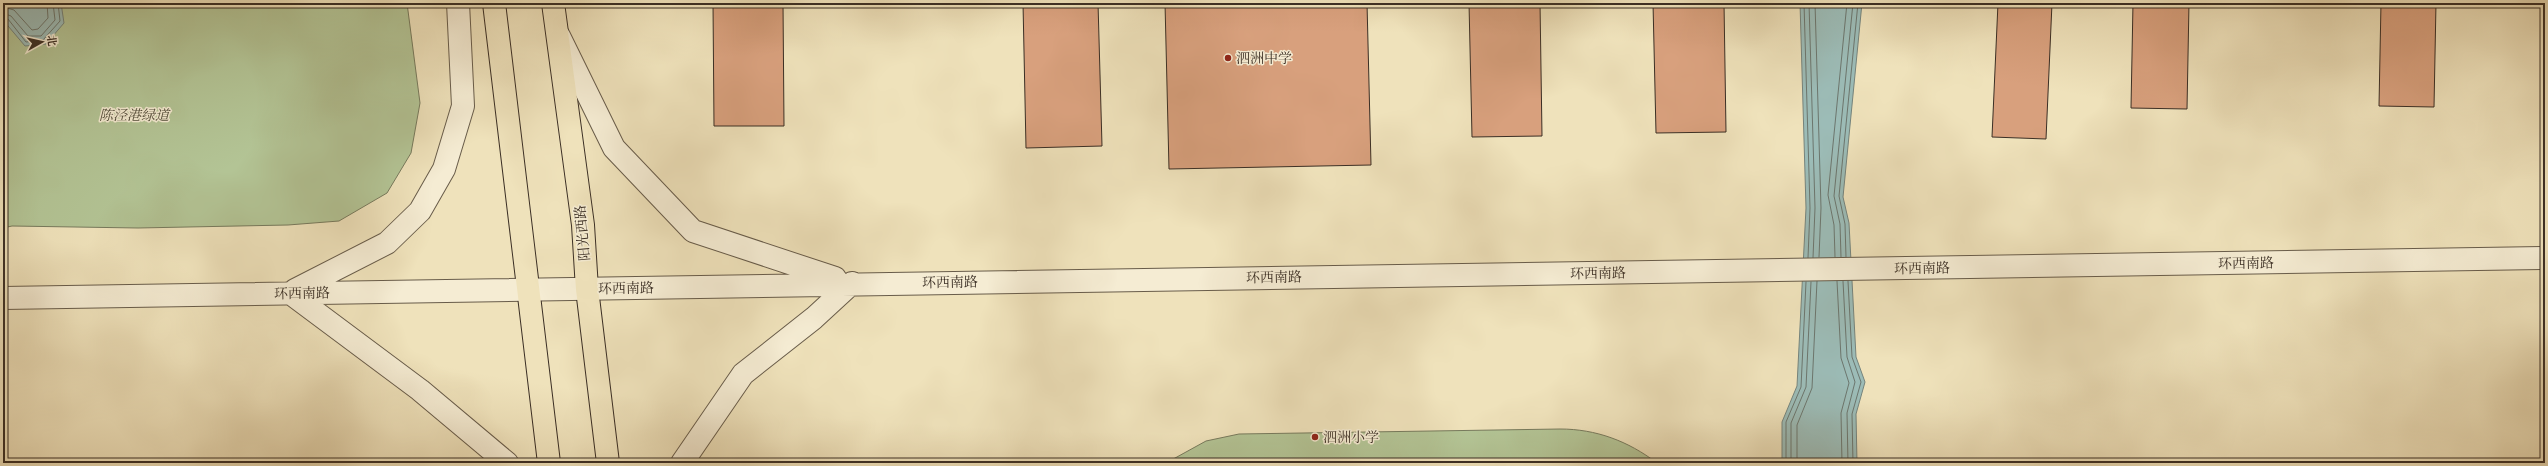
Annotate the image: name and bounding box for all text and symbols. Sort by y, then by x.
north arrow [22,22,62,62]
text: 北 [43,34,59,47]
place label: 泗洲中学 [1236,50,1292,68]
marker: 泗洲中学 [1223,53,1233,63]
park label: 陈泾港绿道 [99,107,171,125]
street label: 阳光西路 [572,204,594,262]
street label: 环西南路 [2218,255,2274,273]
street label: 环西南路 [1894,260,1950,278]
street label: 环西南路 [1570,265,1626,283]
street label: 环西南路 [1246,269,1302,287]
street label: 环西南路 [922,274,978,292]
street label: 环西南路 [598,280,654,298]
street label: 环西南路 [274,285,330,303]
place label: 泗洲小学 [1323,429,1379,447]
marker: 泗洲小学 [1310,432,1320,442]

